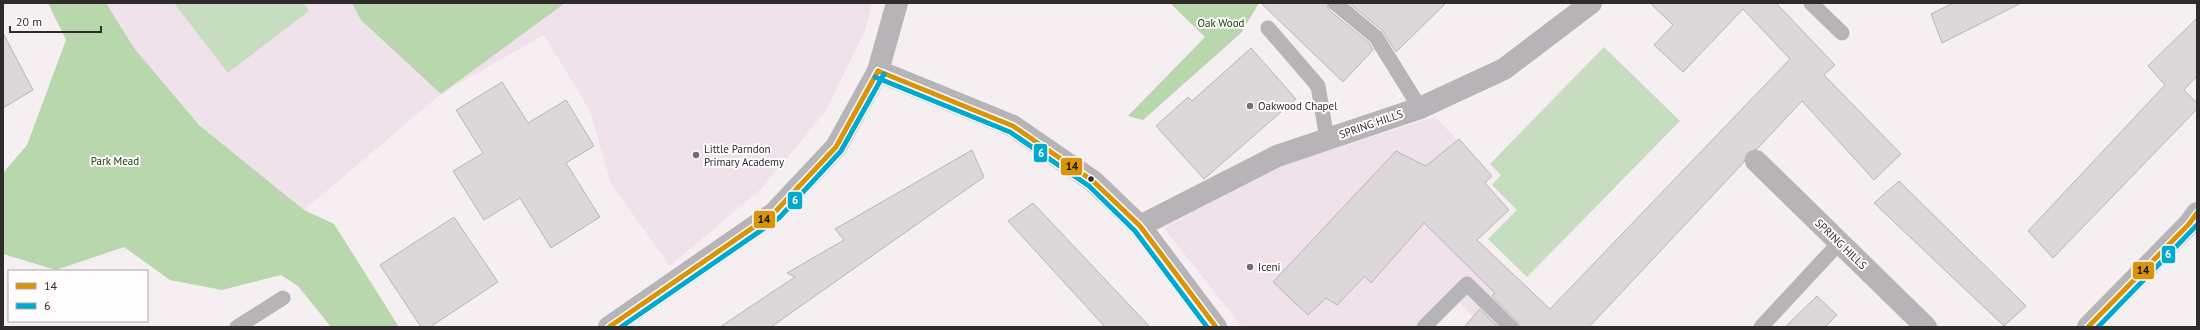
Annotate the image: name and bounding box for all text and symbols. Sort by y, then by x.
scale bar [10,8,101,34]
text: 20 m [16,14,42,29]
park label: Oak Wood [1197,16,1245,30]
place label: Oakwood Chapel [1258,99,1338,113]
marker: Oakwood Chapel [1245,101,1255,111]
street label: SPRING HILLS [1337,106,1405,141]
place label: Little Parndon Primary Academy [704,142,785,169]
line badge: 6 [1033,143,1048,163]
text: 6 [1038,146,1044,160]
marker: Little Parndon Primary Academy [691,150,701,160]
park label: Park Mead [91,154,139,168]
line badge: 14 [1060,157,1083,176]
text: 14 [1066,159,1079,173]
unlabelled marker [1086,174,1096,184]
line badge: 6 [787,191,803,210]
text: 6 [792,193,798,207]
line badge: 14 [753,210,776,229]
text: 14 [758,212,771,226]
street label: SPRING HILLS [1812,216,1870,272]
line badge: 6 [2161,245,2176,264]
text: 6 [2165,247,2171,261]
place label: Iceni [1258,260,1281,274]
line badge: 14 [2132,261,2155,280]
marker: Iceni [1245,262,1255,272]
text: 14 [2137,263,2150,277]
legend [8,270,148,322]
text: 14 [44,278,58,293]
text: 6 [44,298,51,313]

